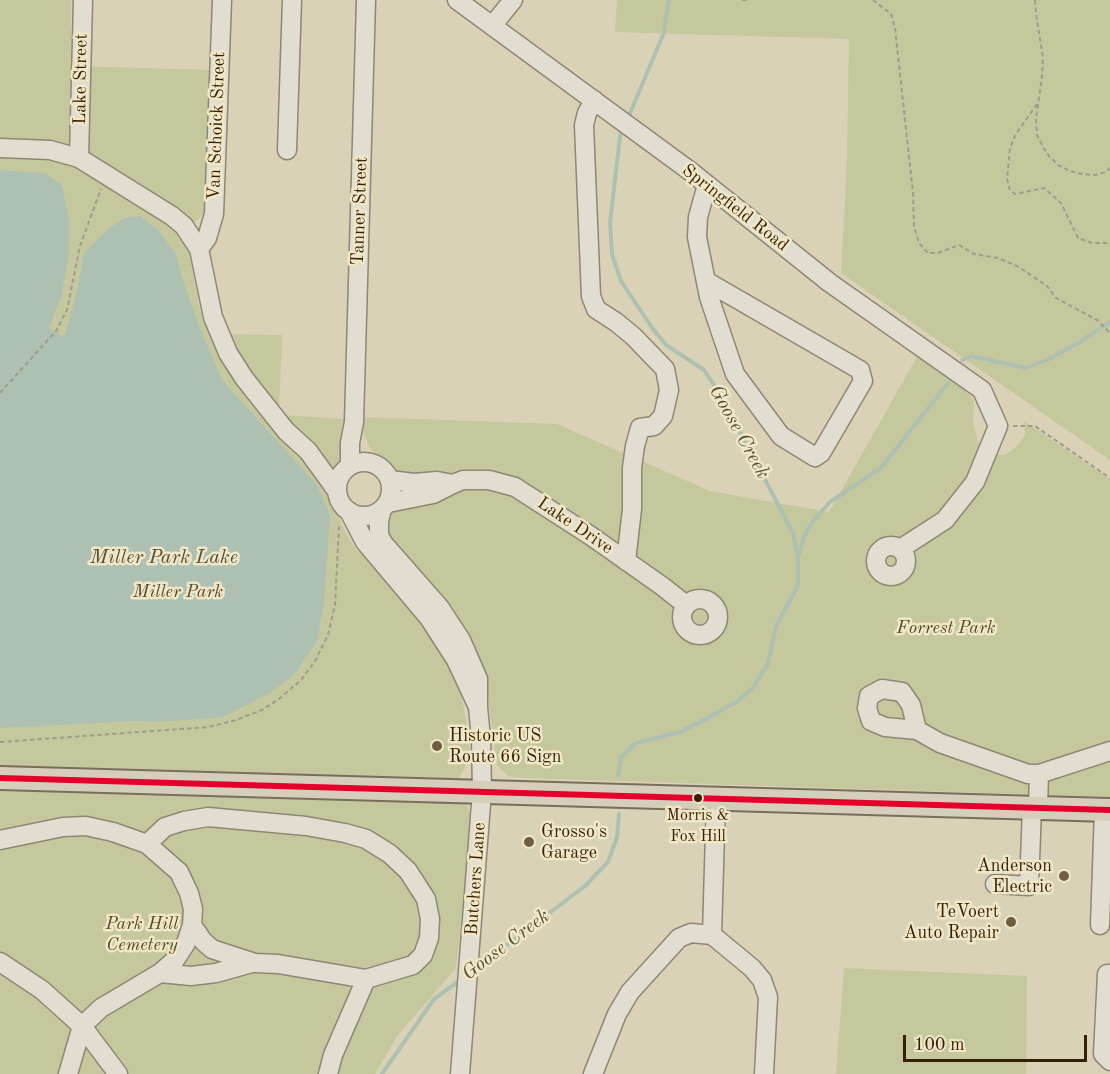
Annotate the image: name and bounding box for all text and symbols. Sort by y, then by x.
street label: Lake Street [69,33,93,125]
street label: Van Schoick Street [204,51,230,201]
street label: Tanner Street [347,156,373,266]
street label: Springfield Road [677,160,793,256]
water label: Goose Creek [703,381,775,483]
street label: Lake Drive [533,493,617,559]
water label: Miller Park Lake [90,546,238,570]
park label: Miller Park [133,581,223,603]
park label: Forrest Park [897,617,995,639]
place label: Historic US Route 66 Sign [449,725,561,768]
marker: Historic US Route 66 Sign [430,739,444,753]
marker: Morris & Fox Hill [692,792,704,804]
place label: Morris & Fox Hill [667,806,729,844]
place label: Grosso's Garage [541,821,607,864]
street label: Butchers Lane [461,822,491,936]
marker: Grosso's Garage [522,835,536,849]
place label: Anderson Electric [977,855,1052,898]
marker: Anderson Electric [1057,869,1071,883]
place label: TeVoert Auto Repair [904,901,999,944]
water label: Goose Creek [457,904,555,986]
park label: Park Hill Cemetery [105,913,179,956]
marker: TeVoert Auto Repair [1004,915,1018,929]
scale bar [906,1023,1090,1061]
text: 100 m [914,1036,965,1054]

